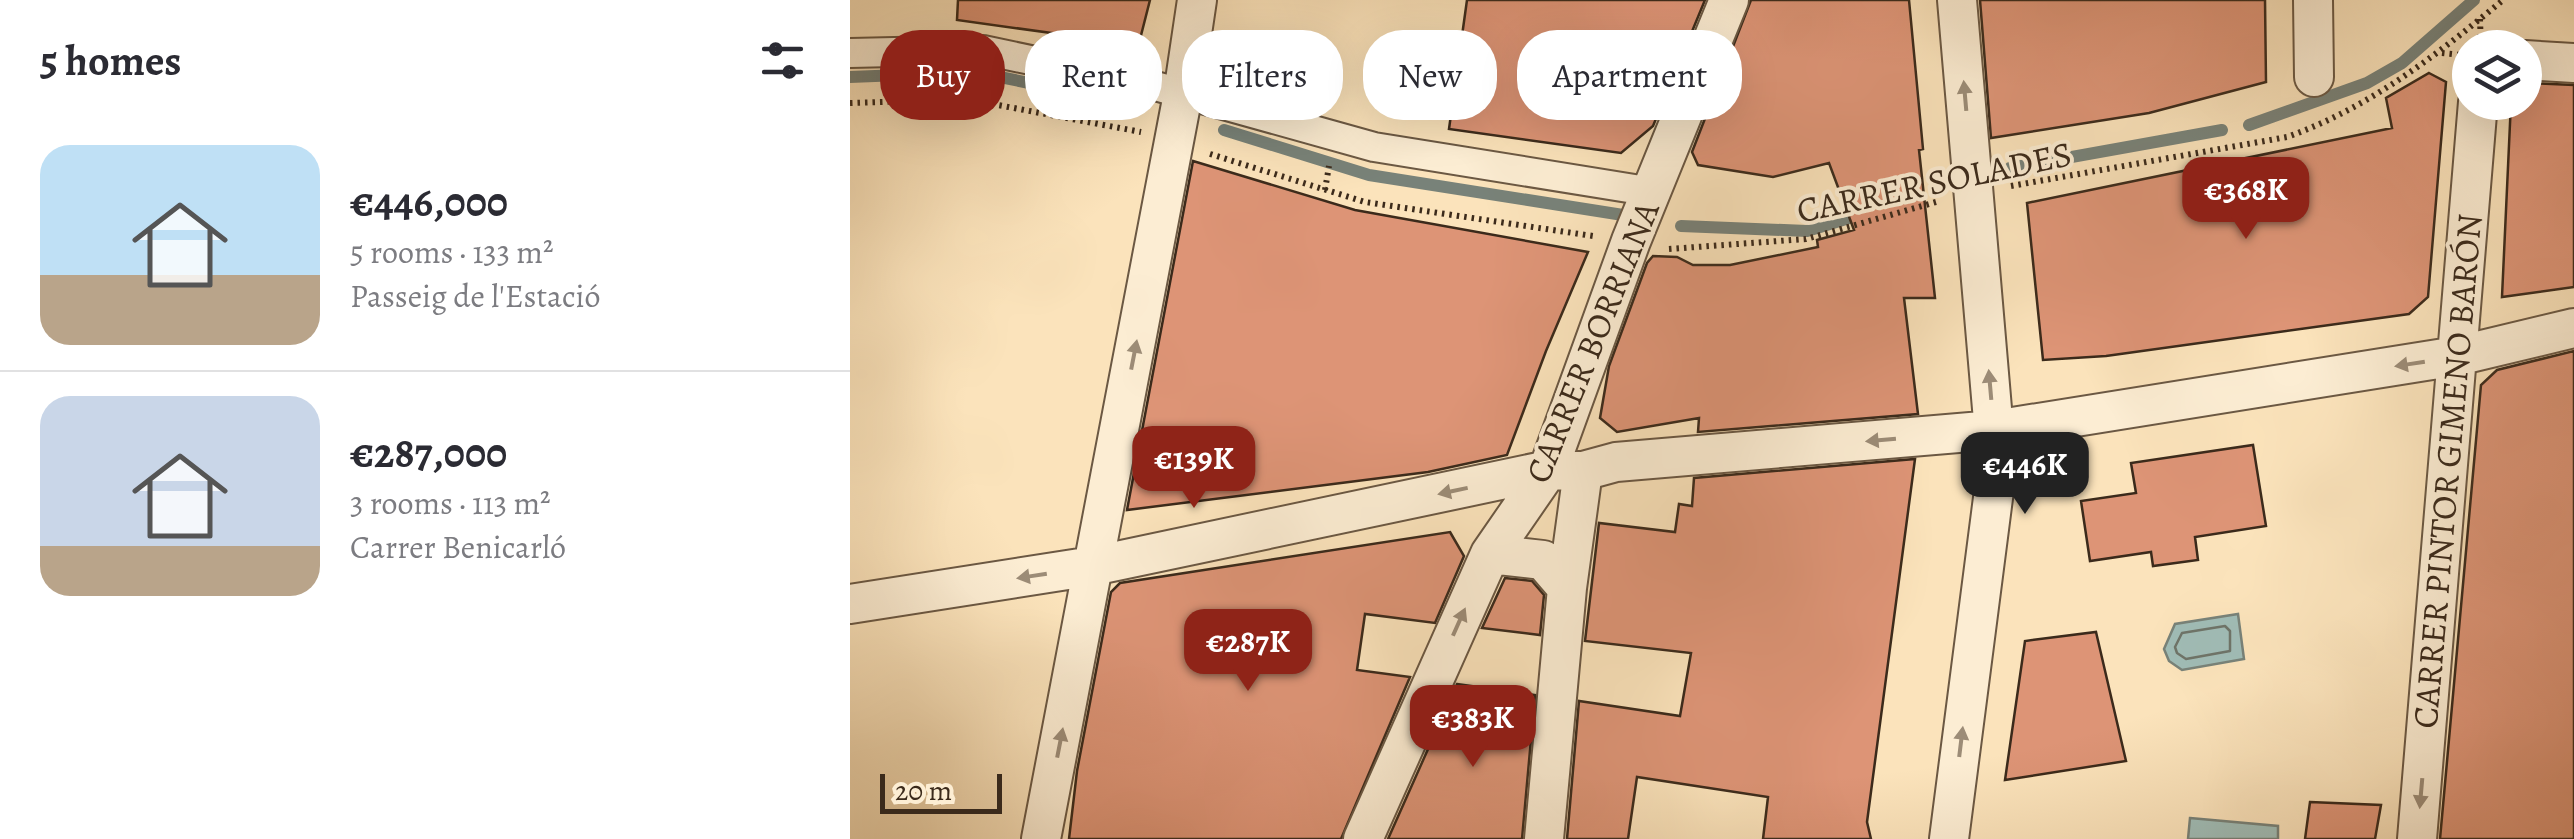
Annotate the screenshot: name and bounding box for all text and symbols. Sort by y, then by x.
chip: Buy [880,30,1005,120]
chip: Rent [1025,30,1162,120]
chip: Filters [1182,30,1343,120]
chip: New [1363,30,1497,120]
chip: Apartment [1517,30,1742,120]
map controls [2452,30,2542,120]
button: layers [2452,30,2542,120]
text: 5 homes [40,32,181,89]
icon: filters [755,33,810,88]
one-way arrow [1956,79,1972,111]
street label: CARRER SOLADES [1792,129,2076,235]
pin: €368K [2176,157,2316,242]
text: €368K [2204,167,2288,211]
text: €446,000 [350,173,508,230]
icon: home [120,185,240,305]
street label: CARRER BORRIANA [1514,193,1671,490]
street label: CARRER PINTOR GIMENO BARÓN [2401,212,2493,730]
text: 5 rooms · 133 m² [350,230,553,274]
text: Passeig de l'Estació [350,274,600,318]
one-way arrow [1126,339,1142,370]
one-way arrow [2394,357,2426,372]
one-way arrow [1982,368,1998,400]
text: €287,000 [350,424,507,481]
pin: €139K [1124,426,1264,511]
one-way arrow [1865,432,1897,448]
pin: €446K [1955,432,2095,517]
icon: home [120,436,240,556]
text: €139K [1154,436,1234,480]
text: €446K [1983,442,2067,486]
text: 3 rooms · 113 m² [350,481,551,525]
one-way arrow [1437,483,1468,499]
text: Carrer Benicarló [350,525,566,569]
one-way arrow [1015,569,1047,584]
one-way arrow [1451,607,1468,636]
pin: €287K [1178,609,1318,694]
text: €287K [1206,619,1290,663]
pin: €383K [1403,685,1543,770]
text: €383K [1432,695,1514,739]
one-way arrow [1954,726,1970,758]
one-way arrow [1052,727,1068,758]
scale bar [880,769,1002,814]
text: 20 m [895,772,952,810]
one-way arrow [2412,777,2428,809]

